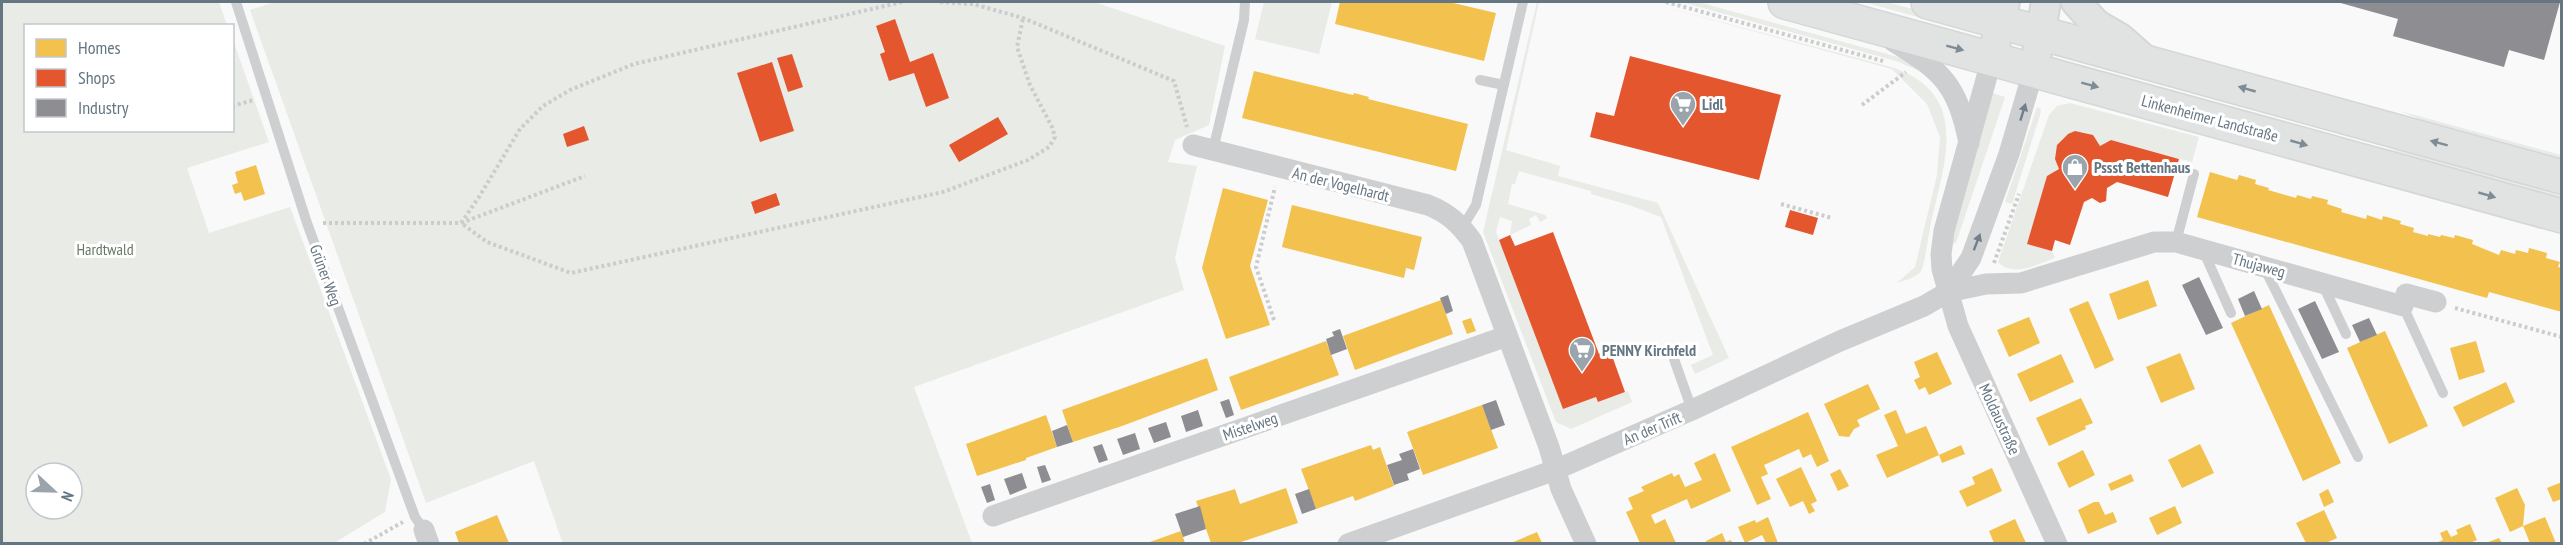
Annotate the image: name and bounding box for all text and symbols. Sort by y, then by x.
legend [24,24,234,132]
text: Homes [78,36,121,59]
one-way arrow [1947,44,1965,53]
text: Shops [78,66,115,89]
one-way arrow [2082,81,2100,90]
one-way arrow [2238,84,2256,94]
supermarket icon: Lidl [1668,89,1698,127]
street label: Linkenheimer Landstraße [2140,90,2280,146]
place label: Lidl [1702,94,1724,114]
text: Industry [78,96,129,119]
one-way arrow [2019,103,2028,121]
one-way arrow [2290,138,2308,148]
one-way arrow [2430,138,2448,147]
shop icon: Pssst Bettenhaus [2060,152,2090,190]
place label: Pssst Bettenhaus [2094,157,2191,177]
street label: An der Vogelhardt [1291,162,1392,206]
one-way arrow [2478,191,2496,200]
one-way arrow [1973,233,1983,251]
park label: Hardtwald [76,239,134,259]
street label: Grüner Weg [306,242,346,308]
street label: Thujaweg [2230,248,2288,282]
supermarket icon: PENNY Kirchfeld [1567,335,1597,373]
place label: PENNY Kirchfeld [1602,340,1696,360]
street label: Moldaustraße [1975,380,2025,458]
street label: Mistelweg [1220,407,1280,445]
street label: An der Trift [1620,407,1684,449]
north arrow [24,461,84,521]
text: N [57,489,79,504]

